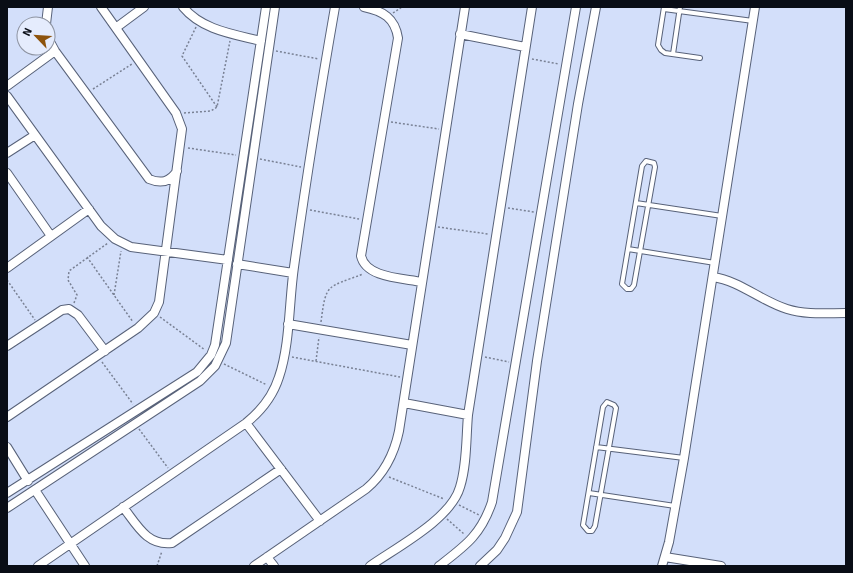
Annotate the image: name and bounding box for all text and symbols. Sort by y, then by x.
north arrow [16,16,56,56]
text: N [20,26,35,38]

